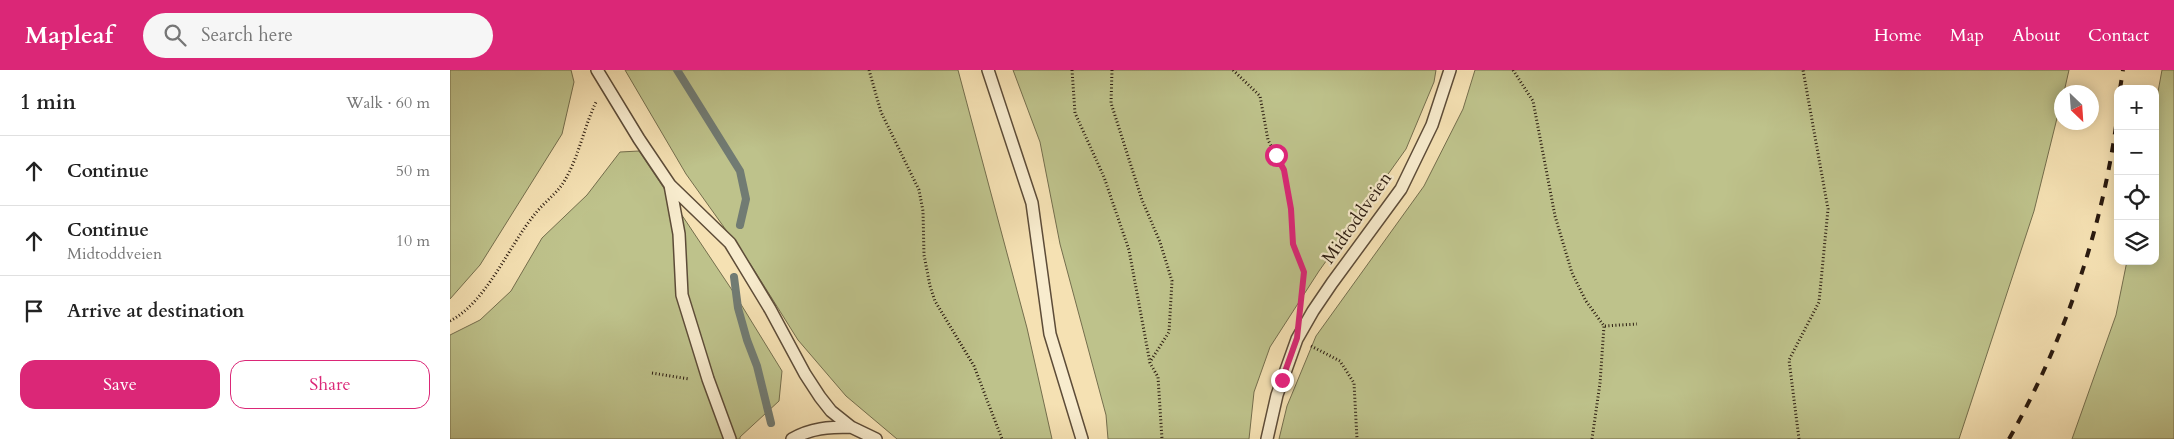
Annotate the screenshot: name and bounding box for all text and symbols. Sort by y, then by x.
search box [143,13,493,58]
text: Mapleaf [25,19,113,52]
icon: search [161,21,189,49]
text: Search here [201,22,293,48]
text: Home [1874,23,1922,48]
text: Map [1950,23,1984,48]
text: About [2012,23,2060,48]
text: Contact [2088,23,2149,48]
north arrow [2054,85,2099,130]
map controls [2114,85,2159,265]
button: + [2114,85,2159,130]
text: 1 min [20,88,76,117]
text: Walk · 60 m [346,92,430,114]
button: − [2114,130,2159,175]
route start [1265,144,1288,167]
icon: ahead [20,157,48,185]
text: Continue [67,158,149,184]
text: 50 m [396,160,430,182]
street label: Midtoddveien [1316,166,1398,269]
button: locate [2114,175,2159,220]
text: Continue [67,217,149,243]
button: layers [2114,220,2159,265]
icon: ahead [20,227,48,255]
text: 10 m [396,230,430,252]
text: Midtoddveien [67,243,162,265]
icon: arrive [20,297,48,325]
text: Arrive at destination [67,298,244,324]
button: Save [20,360,220,409]
button: Share [230,360,430,409]
route end [1271,369,1294,392]

